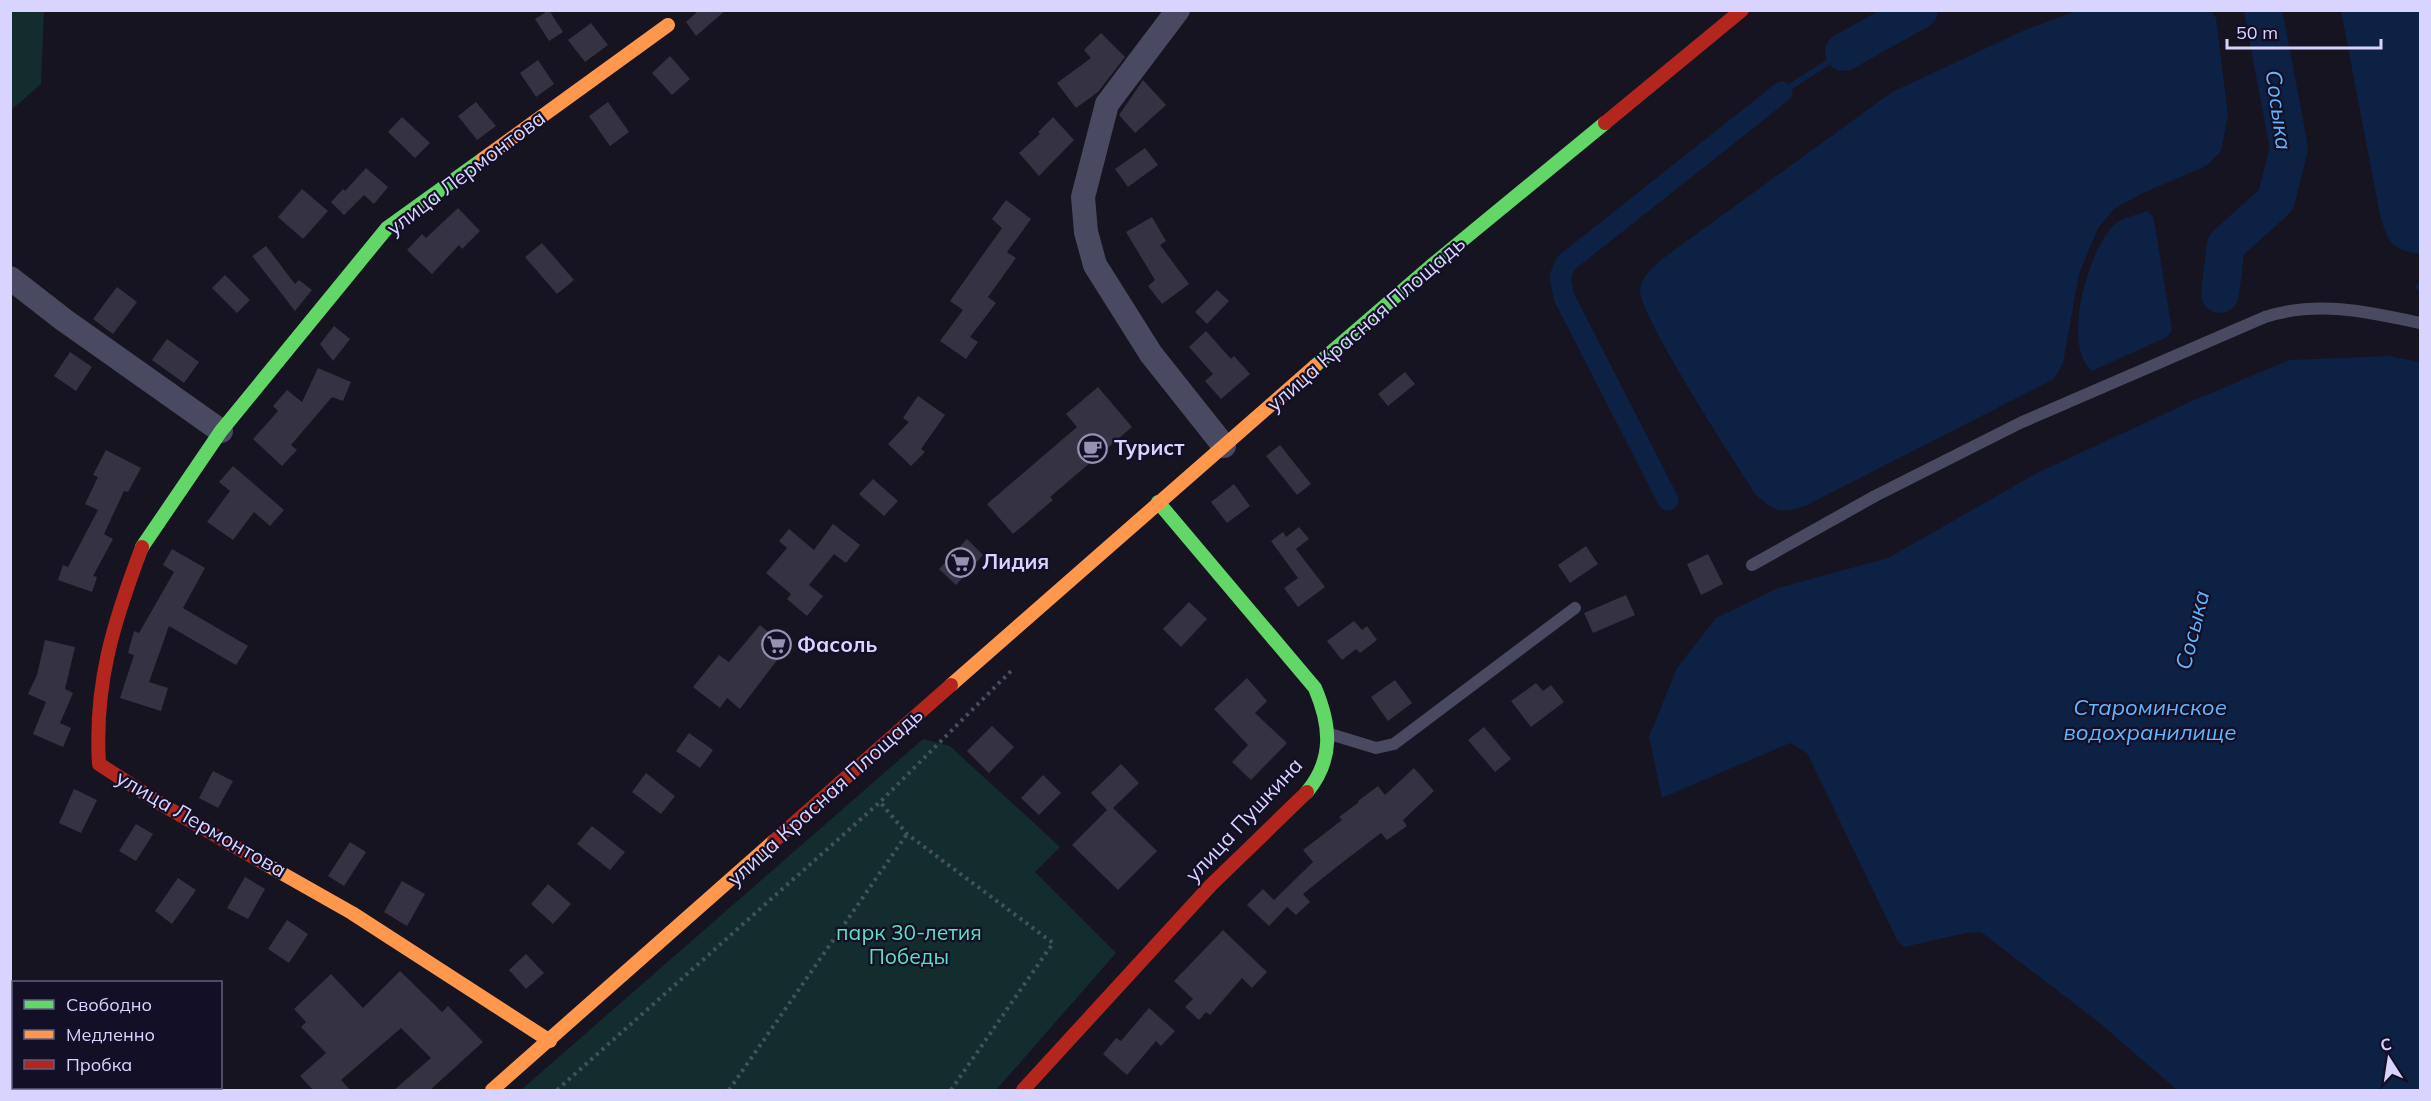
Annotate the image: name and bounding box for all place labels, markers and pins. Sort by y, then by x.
cafe icon: Турист [1077,432,1109,464]
place label: Турист [1114,434,1185,460]
supermarket icon: Лидия [945,546,977,578]
place label: Лидия [982,548,1049,574]
supermarket icon: Фасоль [760,629,792,661]
place label: Фасоль [797,631,878,657]

